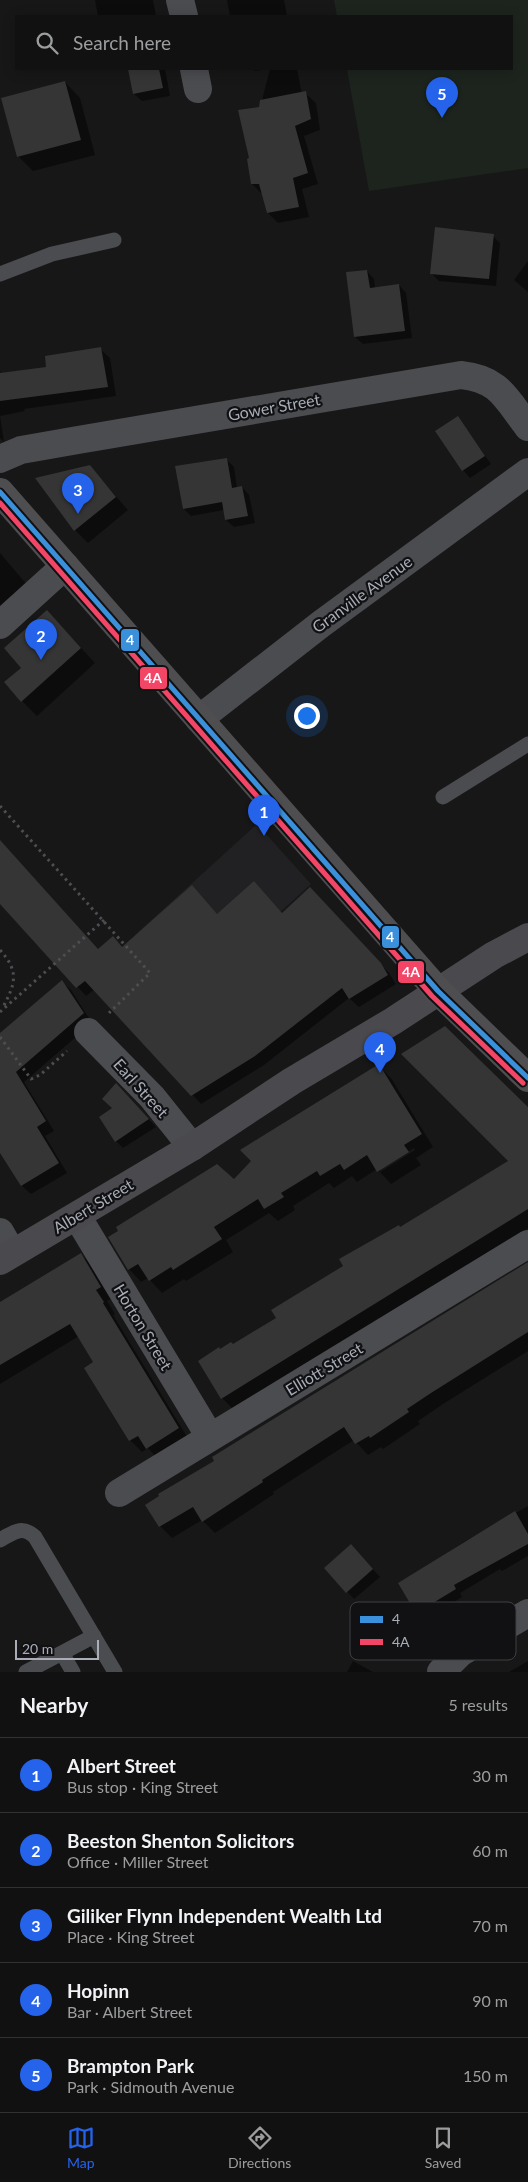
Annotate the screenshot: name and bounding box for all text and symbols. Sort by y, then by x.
search box [15,15,513,70]
icon: search [33,29,61,57]
text: Search here [73,31,171,54]
pin: 5 [426,77,458,118]
street label: Gower Street [226,389,322,424]
pin: 3 [62,473,94,514]
street label: Granville Avenue [308,551,415,636]
pin: 2 [25,619,57,660]
line badge: 4 [120,628,140,652]
text: 4 [126,631,134,648]
line badge: 4A [139,666,168,690]
text: 4A [144,669,162,686]
your location [294,703,320,729]
pin: 1 [248,795,280,836]
line badge: 4 [381,925,400,949]
text: 4 [386,928,394,945]
line badge: 4A [397,960,425,984]
text: 4A [402,963,420,980]
pin: 4 [364,1032,396,1073]
street label: Earl Street [110,1054,173,1121]
street label: Albert Street [49,1174,136,1237]
street label: Horton Street [110,1280,177,1373]
street label: Elliott Street [282,1338,366,1399]
legend [350,1602,516,1660]
text: 4 [392,1610,400,1627]
text: 4A [392,1633,410,1650]
scale bar [15,1637,99,1660]
text: 20 m [22,1640,53,1657]
text: Nearby [20,1692,88,1717]
text: 5 results [448,1695,508,1714]
text: Albert Street [67,1754,176,1777]
text: 1 [31,1766,41,1785]
text: 30 m [472,1766,508,1785]
text: Bus stop · King Street [67,1777,218,1796]
text: Beeston Shenton Solicitors [67,1829,294,1852]
text: 2 [31,1841,41,1860]
text: 60 m [472,1841,508,1860]
text: Office · Miller Street [67,1852,209,1871]
text: Giliker Flynn Independent Wealth Ltd [67,1904,382,1927]
text: 3 [31,1916,41,1935]
text: 70 m [472,1916,508,1935]
text: Place · King Street [67,1927,195,1946]
text: Hopinn [67,1979,129,2002]
text: 4 [31,1991,41,2010]
text: 90 m [472,1991,508,2010]
text: Bar · Albert Street [67,2002,192,2021]
text: Brampton Park [67,2054,194,2077]
text: 5 [31,2066,41,2085]
text: 150 m [463,2066,508,2085]
text: Park · Sidmouth Avenue [67,2077,234,2096]
tab: Map [67,2124,95,2171]
tab: Directions [228,2124,291,2171]
tab: Saved [425,2124,461,2171]

